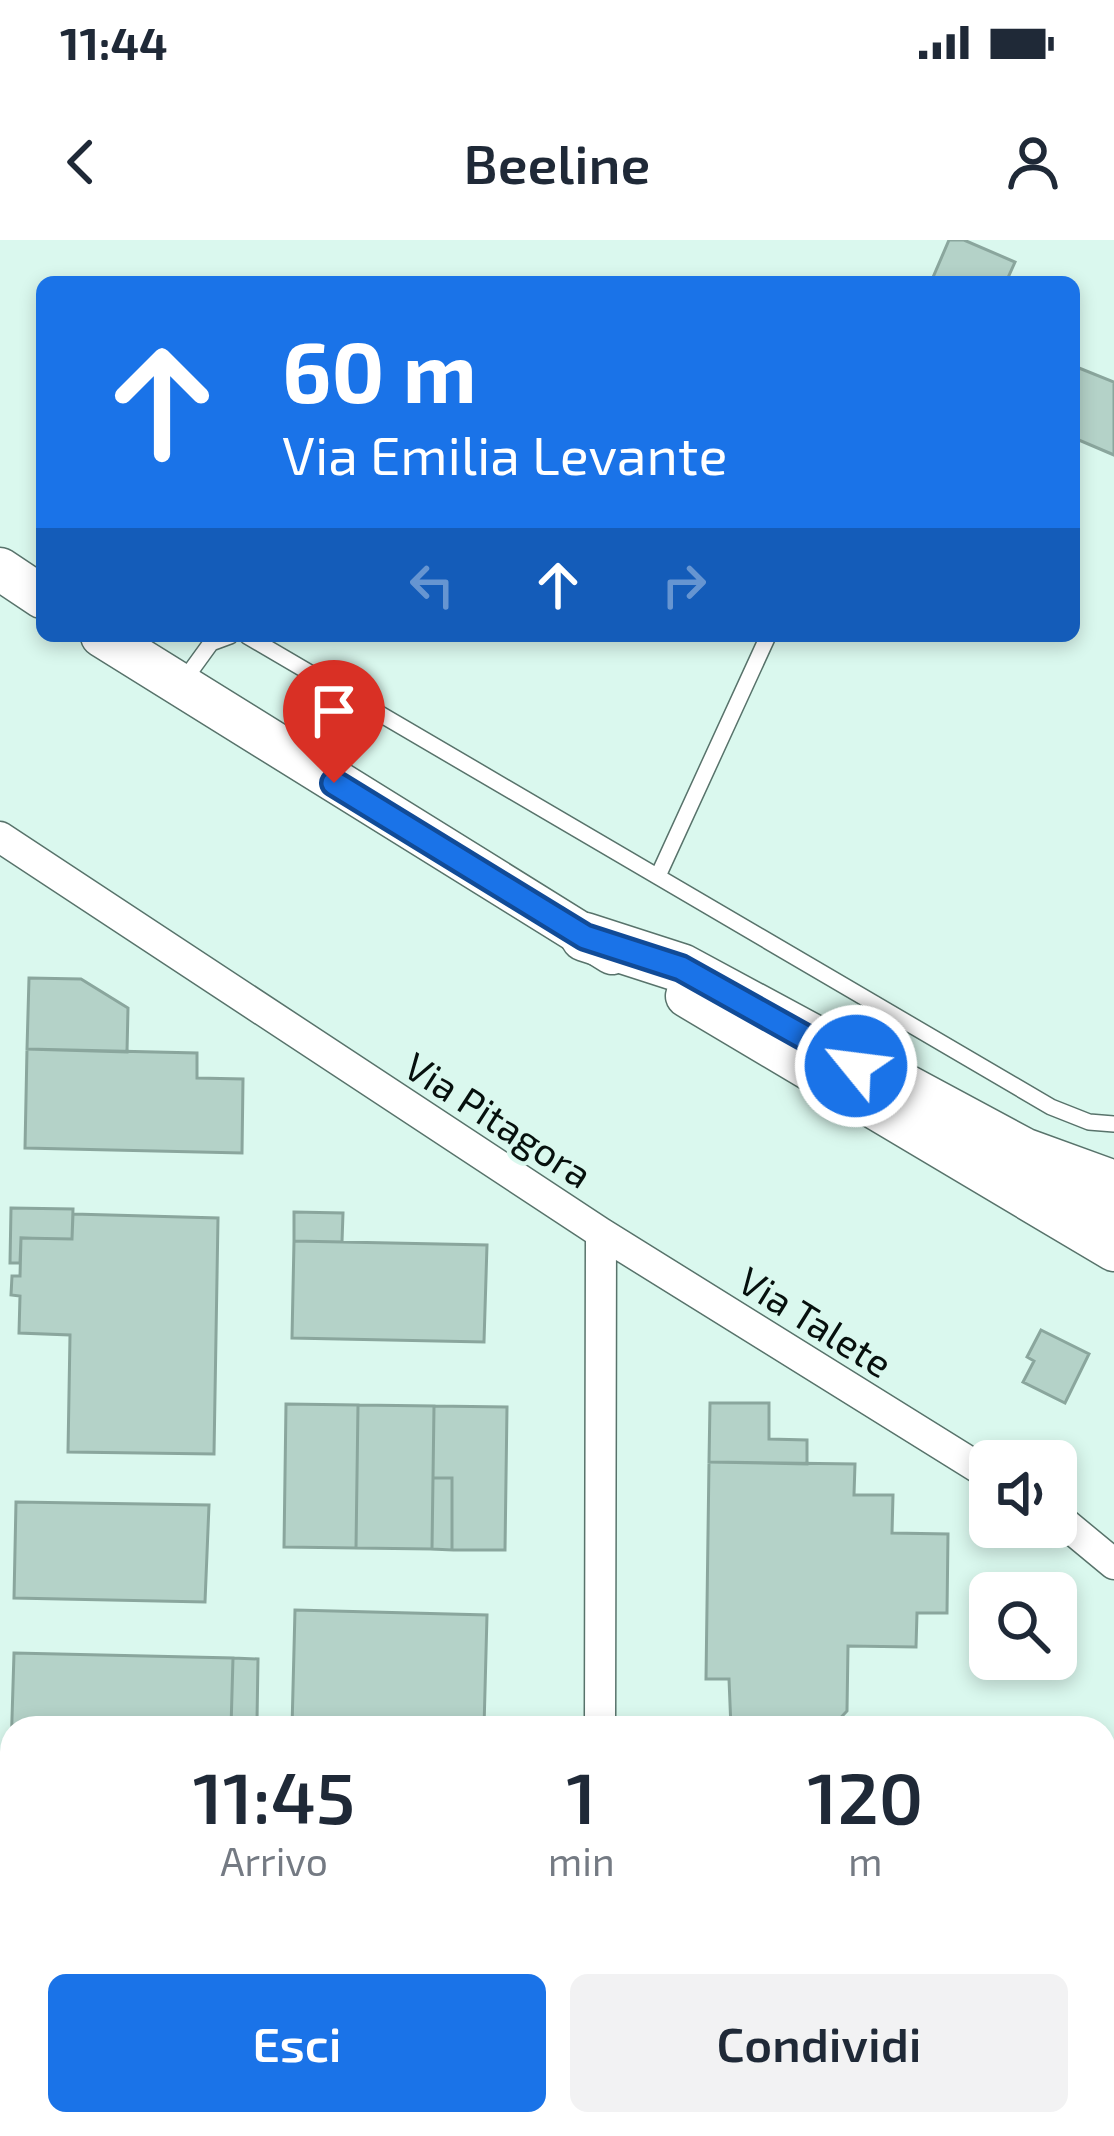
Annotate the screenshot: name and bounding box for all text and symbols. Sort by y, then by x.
text: 11:44 [60,15,168,69]
icon: back [48,129,114,195]
icon: person [1000,129,1066,195]
text: Beeline [464,130,650,195]
text: 60 m [282,319,477,420]
icon: ahead [84,324,240,480]
text: Via Emilia Levante [282,421,727,486]
icon: left [399,552,465,618]
icon: ahead [525,552,591,618]
icon: right [651,552,717,618]
pin [283,660,385,783]
icon: arrive [301,678,367,744]
position arrow [793,1003,919,1129]
street label: Via Pitagora [397,1041,601,1197]
street label: Via Talete [731,1256,901,1386]
map controls [969,1440,1077,1680]
button: sound [969,1440,1077,1548]
button: search [969,1572,1077,1680]
text: 11:45 [193,1752,355,1838]
text: 1 [566,1752,596,1838]
text: 120 [807,1752,923,1838]
text: Arrivo [220,1837,328,1884]
text: min [548,1837,615,1884]
text: m [848,1837,882,1884]
button: Esci [48,1974,546,2112]
button: Condividi [570,1974,1068,2112]

